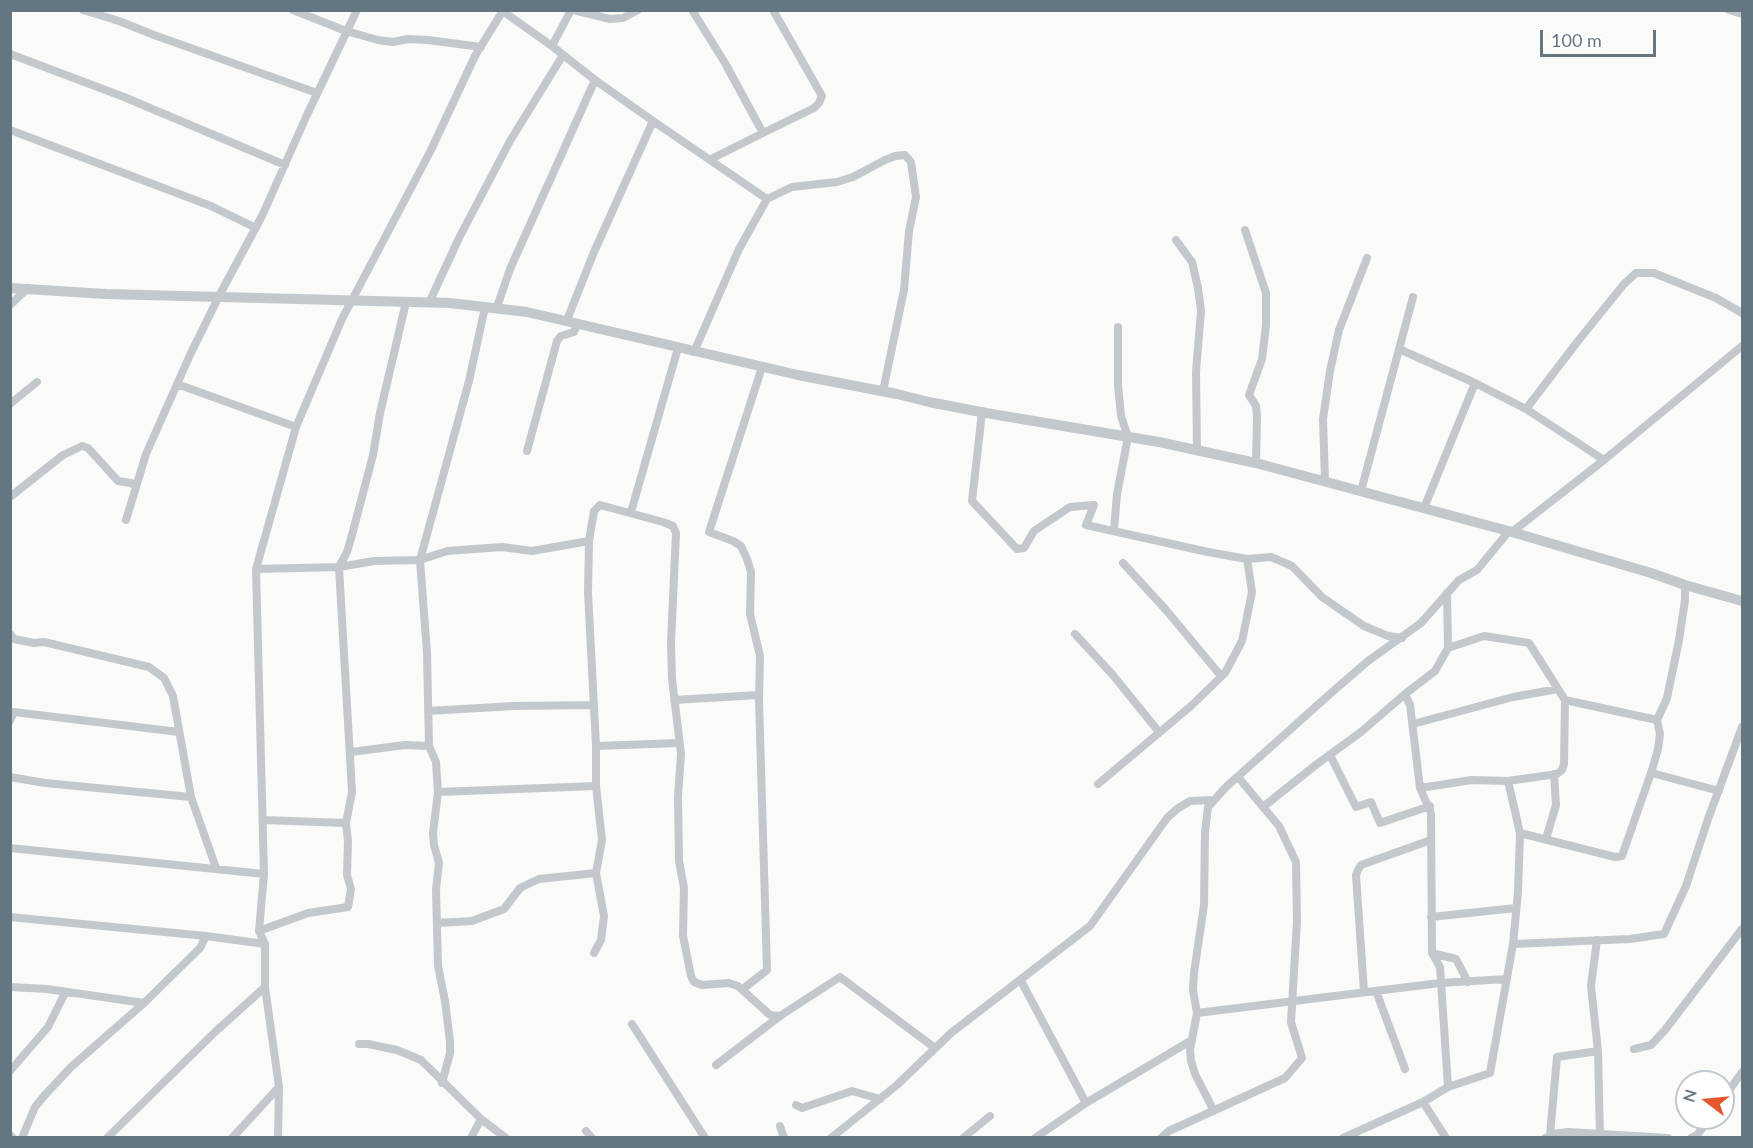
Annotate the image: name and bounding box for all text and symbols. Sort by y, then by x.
scale bar [1543,18,1658,56]
text: 100 m [1551,29,1602,51]
north arrow [1675,1070,1735,1130]
text: N [1678,1087,1700,1104]

